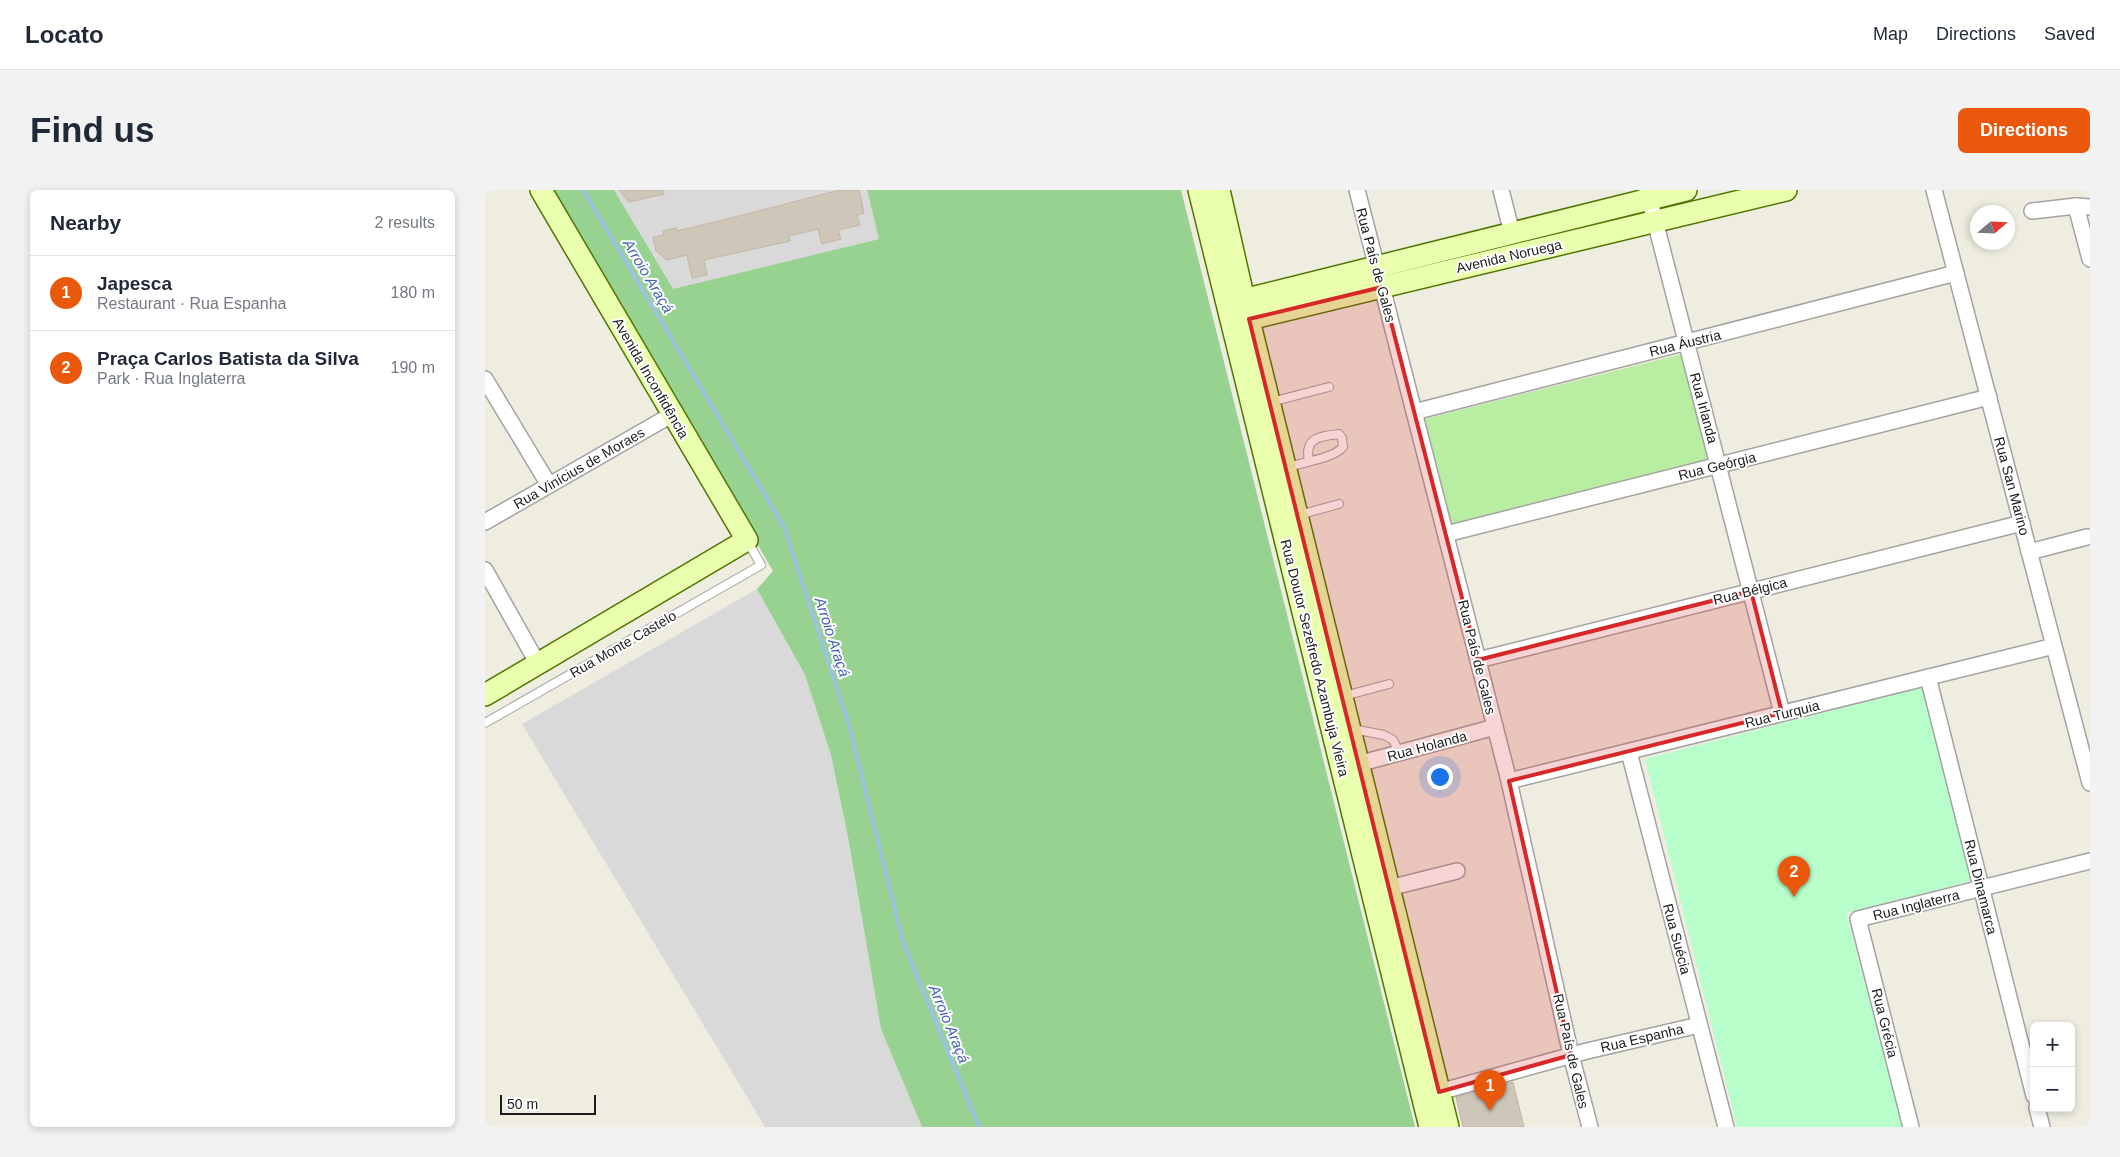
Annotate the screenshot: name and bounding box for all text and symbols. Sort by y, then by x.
text: Locato [25,21,104,48]
text: Map [1873,24,1908,44]
text: Directions [1936,24,2016,44]
text: Saved [2044,24,2095,44]
button: Directions [1958,108,2090,153]
text: Find us [30,110,154,149]
north arrow [1970,205,2015,250]
street label: Rua País de Gales [1353,206,1399,324]
text: Nearby [50,211,121,234]
text: 2 results [375,214,435,231]
water label: Arroio Araçá [619,235,677,316]
street label: Avenida Noruega [1455,236,1564,276]
text: Japesca [97,273,172,294]
text: 1 [62,284,70,301]
text: 180 m [391,284,435,301]
text: Restaurant · Rua Espanha [97,295,286,312]
street label: Avenida Inconfidência [610,315,692,441]
street label: Rua Áustria [1648,326,1723,360]
text: Praça Carlos Batista da Silva [97,348,359,369]
text: 2 [62,359,70,376]
text: 190 m [391,359,435,376]
text: Park · Rua Inglaterra [97,370,246,387]
street label: Rua Irlanda [1687,371,1721,445]
street label: Rua Vinícius de Moraes [511,424,647,512]
street label: Rua San Marino [1991,435,2033,537]
street label: Rua Geórgia [1677,449,1758,483]
street label: Rua Doutor Sezefredo Azambuja Vieira [1278,538,1352,779]
street label: Rua Bélgica [1711,574,1789,608]
water label: Arroio Araçá [811,594,853,679]
street label: Rua País de Gales [1455,598,1499,716]
street label: Rua Monte Castelo [567,607,679,681]
street label: Rua Turquia [1743,697,1821,731]
street label: Rua Holanda [1385,728,1469,764]
your location [1427,764,1453,790]
street label: Rua Dinamarca [1961,838,2001,936]
pin: 2 [1778,856,1810,897]
street label: Rua Inglaterra [1871,886,1961,923]
street label: Rua Suécia [1660,902,1694,976]
water label: Arroio Araçá [926,981,973,1065]
street label: Rua Grécia [1869,987,1901,1059]
street label: Rua País de Gales [1550,992,1592,1110]
street label: Rua Espanha [1599,1021,1685,1055]
map controls [2030,1022,2075,1112]
button: + [2030,1022,2075,1067]
button: − [2030,1067,2075,1112]
pin: 1 [1474,1070,1506,1111]
scale bar [500,1092,596,1115]
text: 50 m [507,1096,538,1112]

